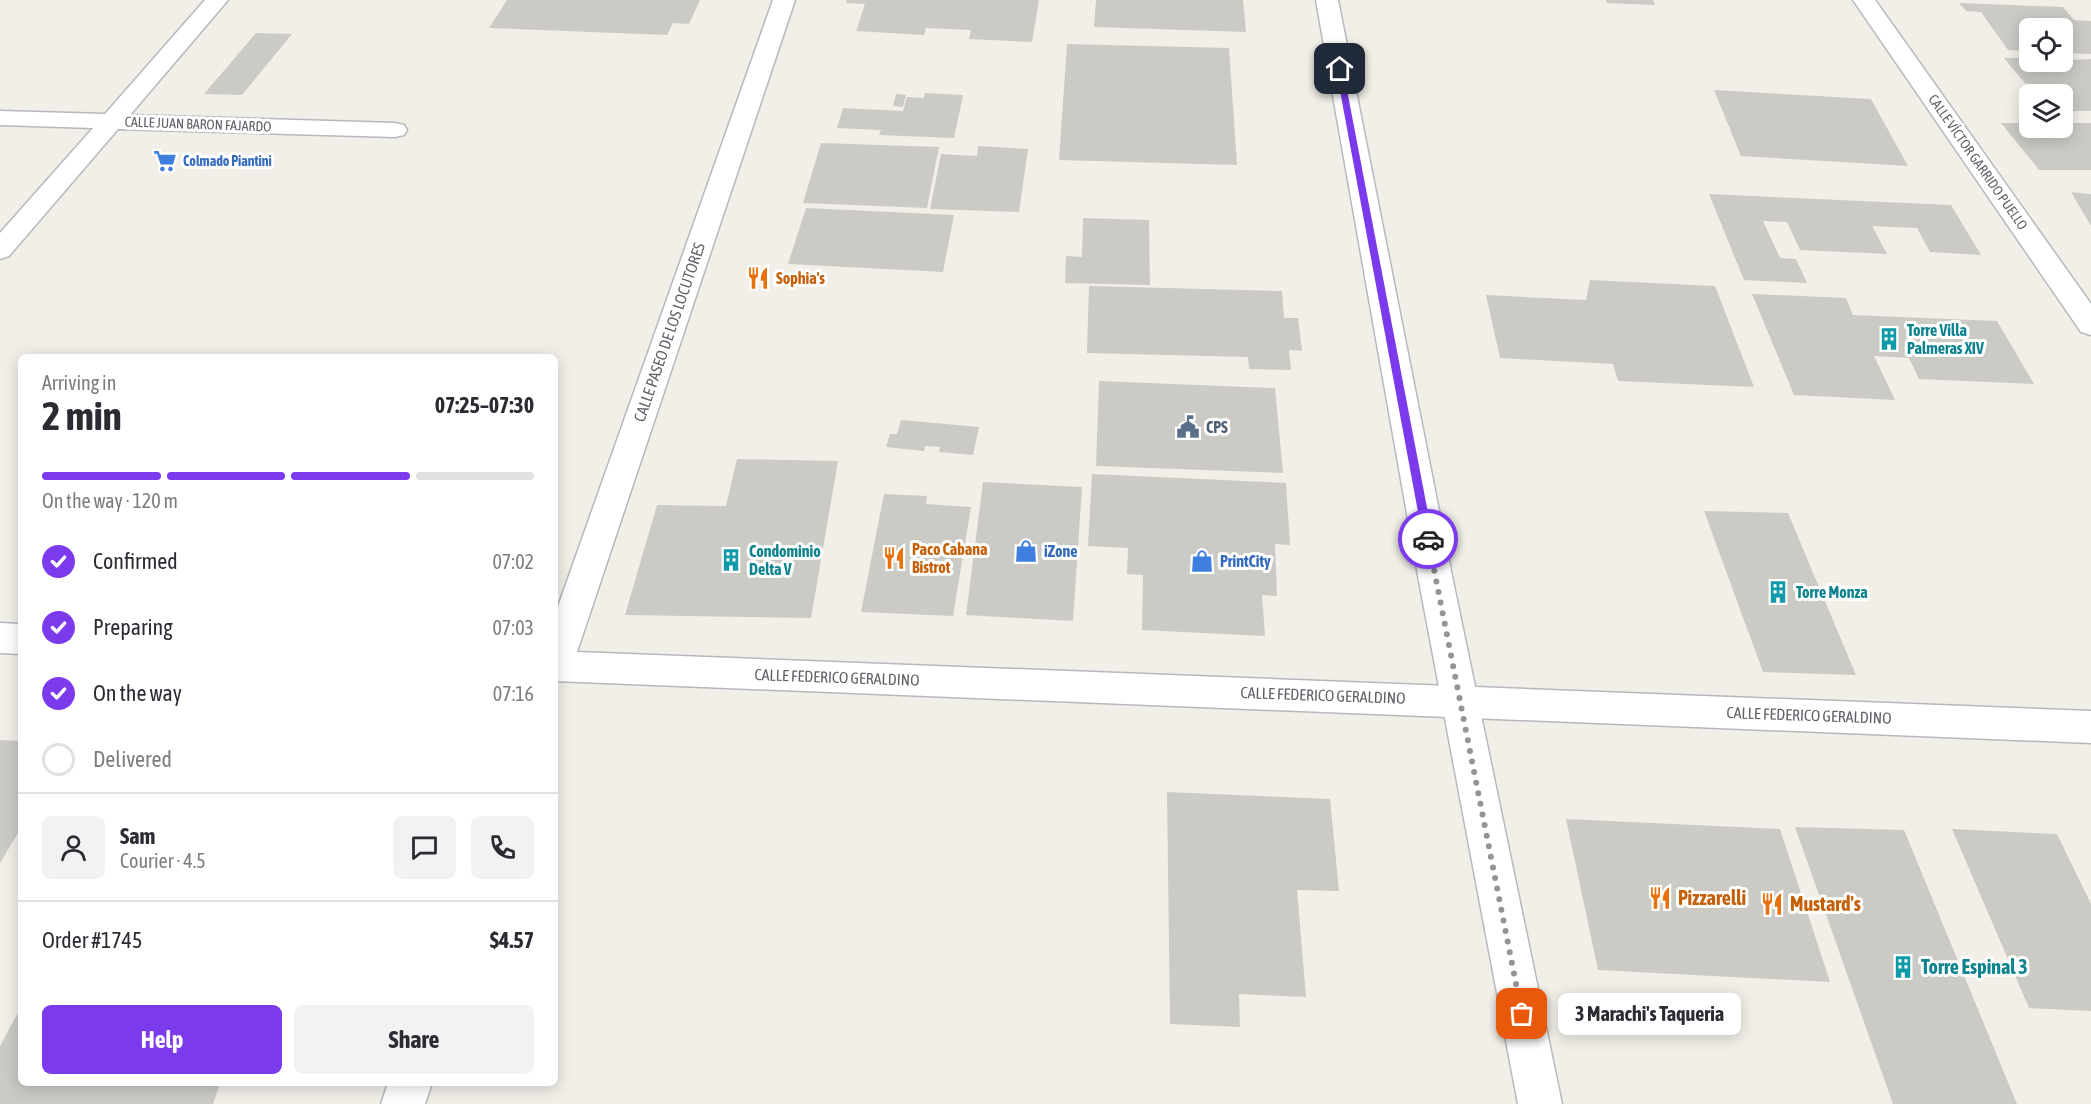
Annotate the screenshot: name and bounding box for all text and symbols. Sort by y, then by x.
map controls [2019,18,2073,138]
button: locate [2019,18,2073,72]
pin [1314,43,1365,94]
icon: home [1323,52,1356,85]
button: layers [2019,84,2073,138]
street label: CALLE VÍCTOR GARRIDO PUELLO [1925,91,2031,233]
street label: CALLE JUAN BARON FAJARDO [124,113,272,135]
supermarket icon: Colmado Piantini [152,148,178,174]
place label: Colmado Piantini [183,153,272,169]
street label: CALLE PASEO DE LOS LOCUTORES [630,240,708,424]
restaurant icon: Sophia's [745,265,771,291]
place label: Sophia's [776,269,825,287]
place label: Torre Villa Palmeras XIV [1907,321,1984,357]
building icon: Torre Villa Palmeras XIV [1876,326,1902,352]
text: Arriving in [42,371,116,394]
text: 07:25–07:30 [435,392,534,418]
text: 2 min [42,394,122,438]
public building icon: CPS [1175,414,1201,440]
place label: CPS [1206,418,1228,436]
text: On the way · 120 m [42,489,178,512]
courier [1398,509,1458,569]
icon: car [1412,523,1445,556]
shop icon: iZone [1013,538,1039,564]
place label: Paco Cabana Bistrot [912,540,987,576]
place label: Condominio Delta V [749,542,821,578]
place label: iZone [1044,542,1077,560]
icon: check [42,545,75,578]
restaurant icon: Paco Cabana Bistrot [881,545,907,571]
building icon: Condominio Delta V [718,547,744,573]
text: Confirmed [93,548,178,574]
shop icon: PrintCity [1189,548,1215,574]
text: 07:02 [492,550,534,573]
place label: PrintCity [1220,552,1271,570]
building icon: Torre Monza [1765,579,1791,605]
place label: Torre Monza [1796,583,1868,601]
icon: check [42,611,75,644]
text: Preparing [93,614,173,640]
text: 07:03 [492,616,534,639]
street label: CALLE FEDERICO GERALDINO [754,665,920,689]
icon: check [42,677,75,710]
text: On the way [93,680,182,706]
text: 07:16 [493,682,534,705]
street label: CALLE FEDERICO GERALDINO [1240,683,1406,707]
street label: CALLE FEDERICO GERALDINO [1726,703,1892,727]
text: Delivered [93,746,172,772]
button: person [42,816,105,879]
button: chat [393,816,456,879]
button: phone [471,816,534,879]
text: Sam [120,823,155,849]
text: Courier · 4.5 [120,849,206,872]
restaurant icon: Pizzarelli [1647,885,1673,911]
place label: Pizzarelli [1678,886,1746,909]
restaurant icon: Mustard's [1759,891,1785,917]
place label: Mustard's [1790,892,1861,915]
text: Order #1745 [42,927,142,953]
text: $4.57 [490,927,534,953]
building icon: Torre Espinal 3 [1890,954,1916,980]
place label: Torre Espinal 3 [1921,955,2028,978]
pin [1496,988,1547,1039]
callout: 3 Marachi's Taqueria [1558,993,1741,1035]
icon: bag [1505,997,1538,1030]
text: 3 Marachi's Taqueria [1575,1002,1724,1025]
button: Help [42,1005,282,1074]
button: Share [294,1005,534,1074]

